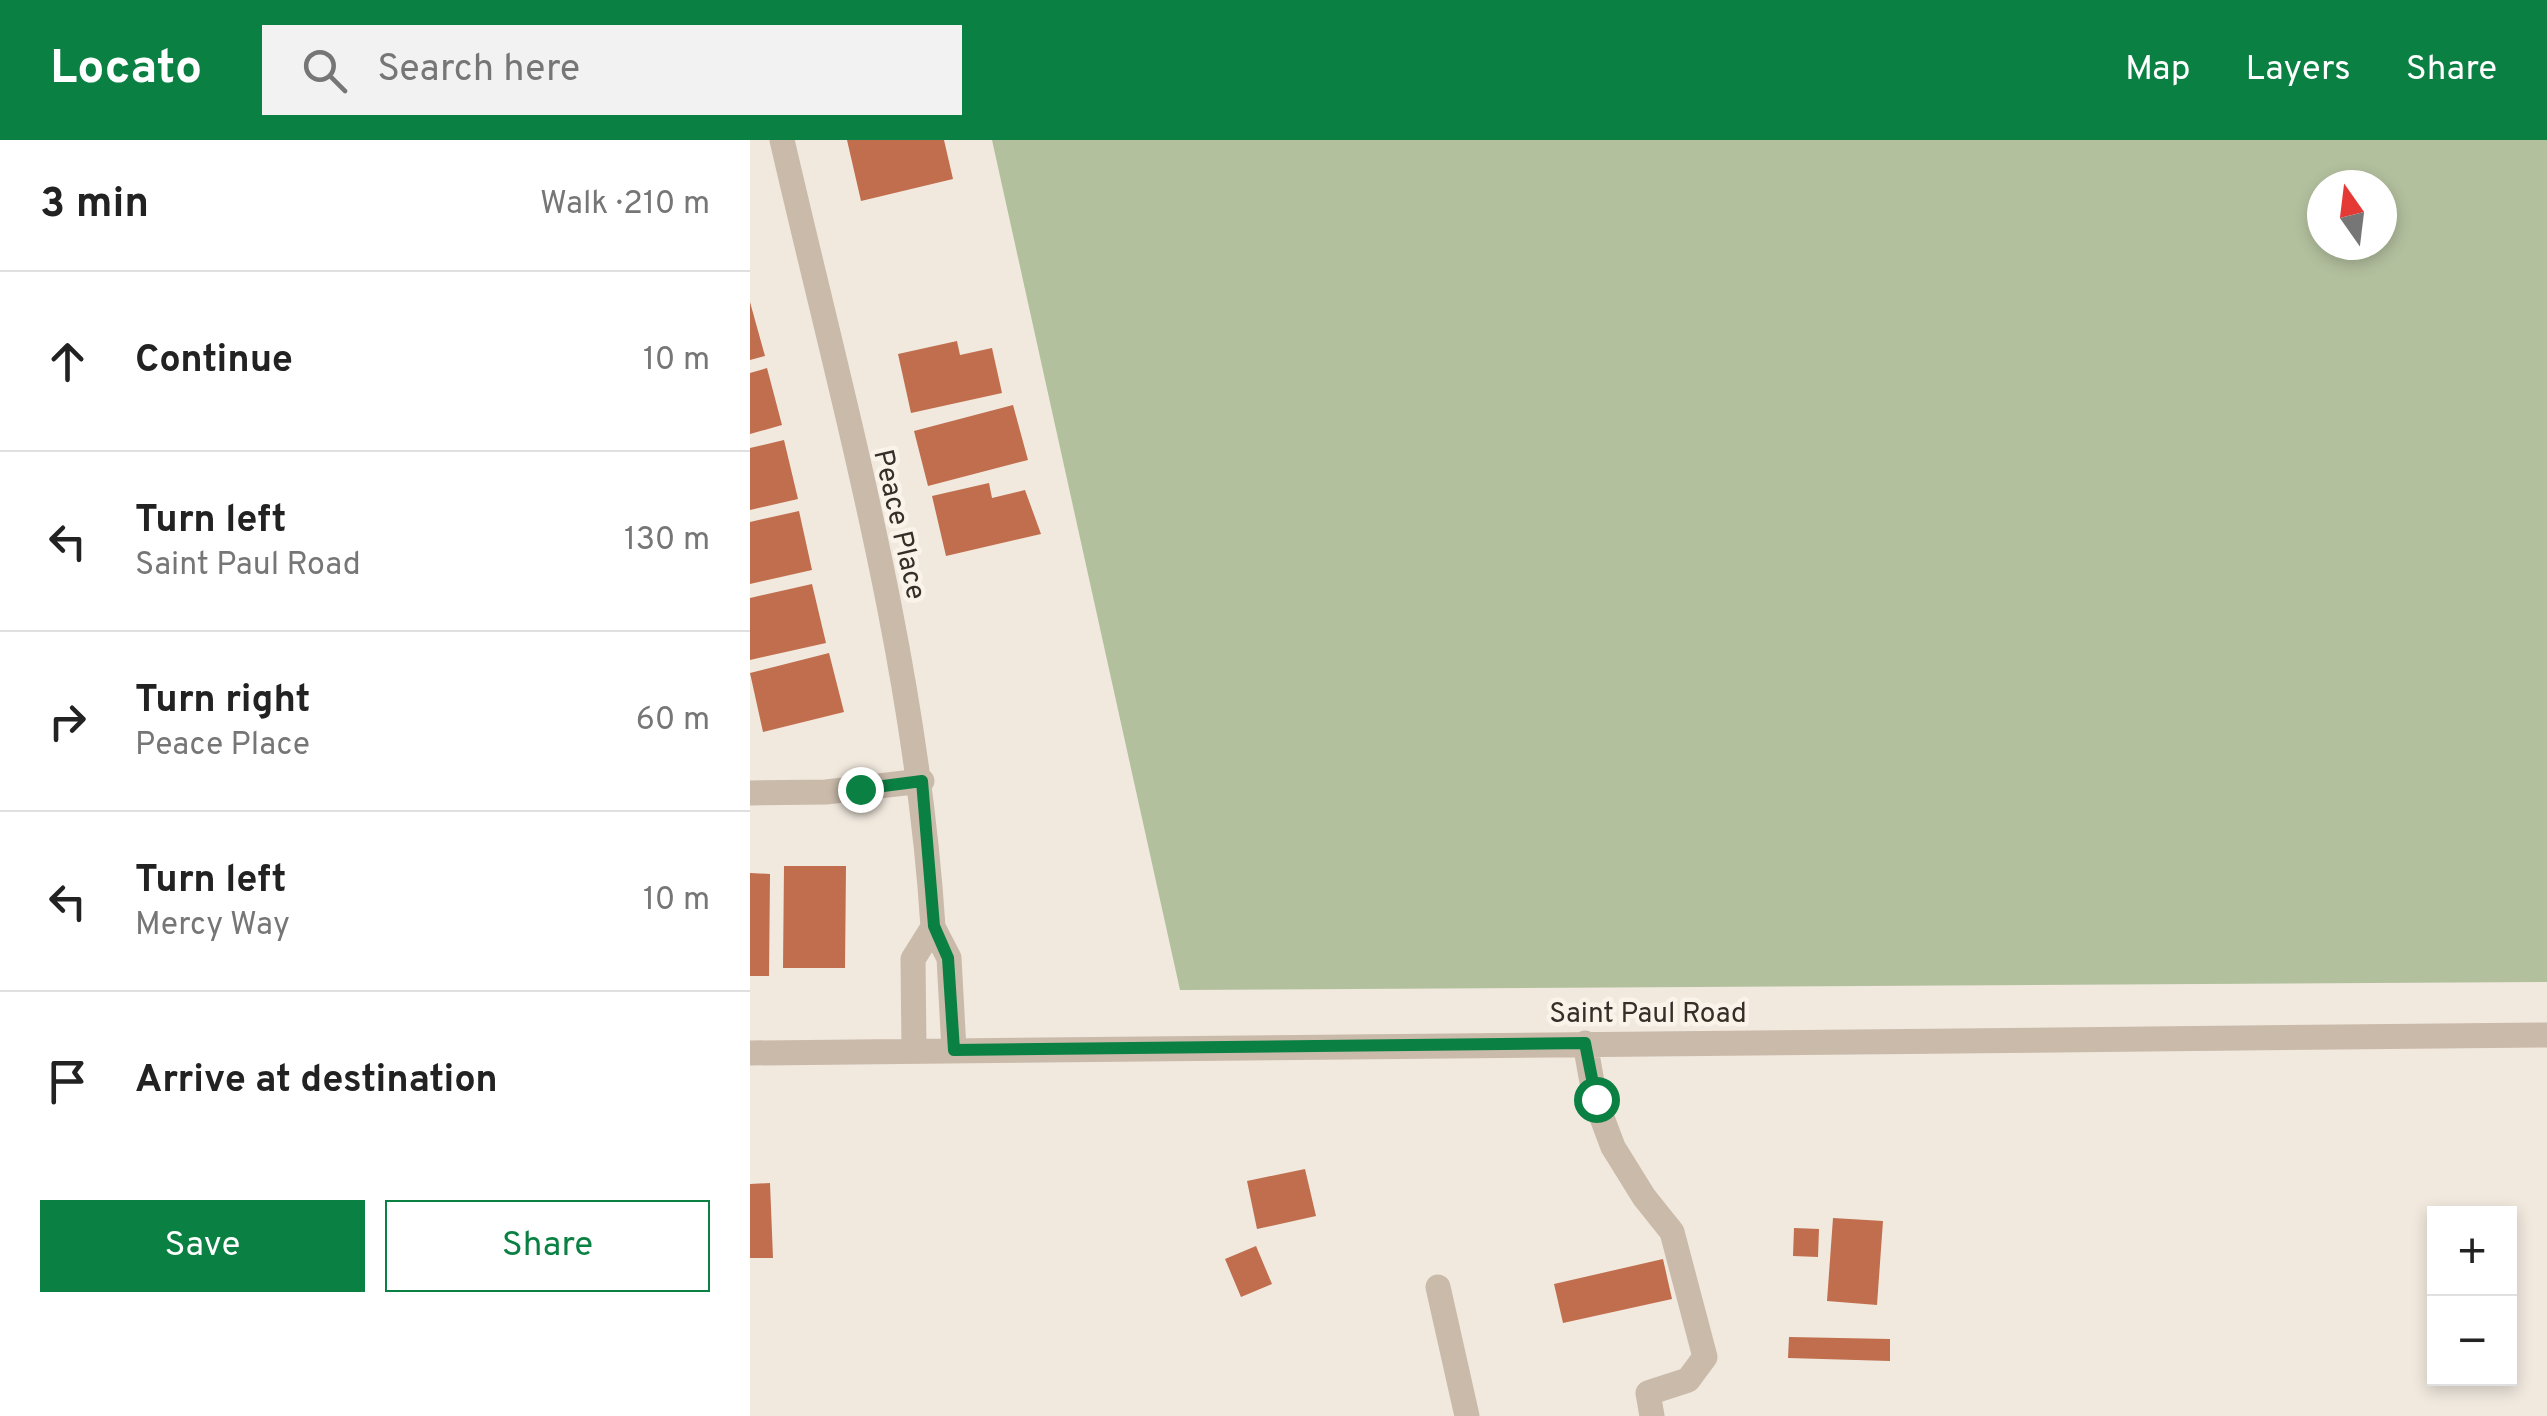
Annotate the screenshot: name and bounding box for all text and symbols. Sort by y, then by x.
search box [262,25,962,115]
text: Locato [50,40,202,100]
icon: search [297,43,352,98]
text: Search here [377,46,580,95]
text: Map [2125,48,2191,92]
text: Layers [2246,48,2351,92]
text: Share [2406,48,2497,92]
north arrow [2307,170,2397,260]
text: 3 min [40,179,149,232]
text: Walk · 210 m [540,185,710,225]
icon: ahead [40,334,95,389]
text: Continue [135,337,293,386]
text: 10 m [643,341,710,381]
street label: Peace Place [863,446,933,603]
text: Turn left [135,497,287,546]
icon: left [40,514,95,569]
text: 130 m [624,521,710,561]
text: Saint Paul Road [135,546,361,586]
text: Turn right [135,677,310,726]
icon: right [40,694,95,749]
text: 60 m [636,701,710,741]
text: Peace Place [135,726,310,766]
route end [838,767,884,813]
text: Turn left [135,857,287,906]
icon: left [40,874,95,929]
text: 10 m [643,881,710,921]
text: Mercy Way [135,906,290,946]
street label: Saint Paul Road [1549,997,1747,1033]
icon: arrive [40,1054,95,1109]
text: Arrive at destination [135,1057,498,1106]
route start [1574,1077,1620,1123]
button: Save [40,1200,365,1292]
button: Share [385,1200,710,1292]
map controls [2427,1206,2517,1386]
button: + [2427,1206,2517,1296]
button: − [2427,1296,2517,1386]

